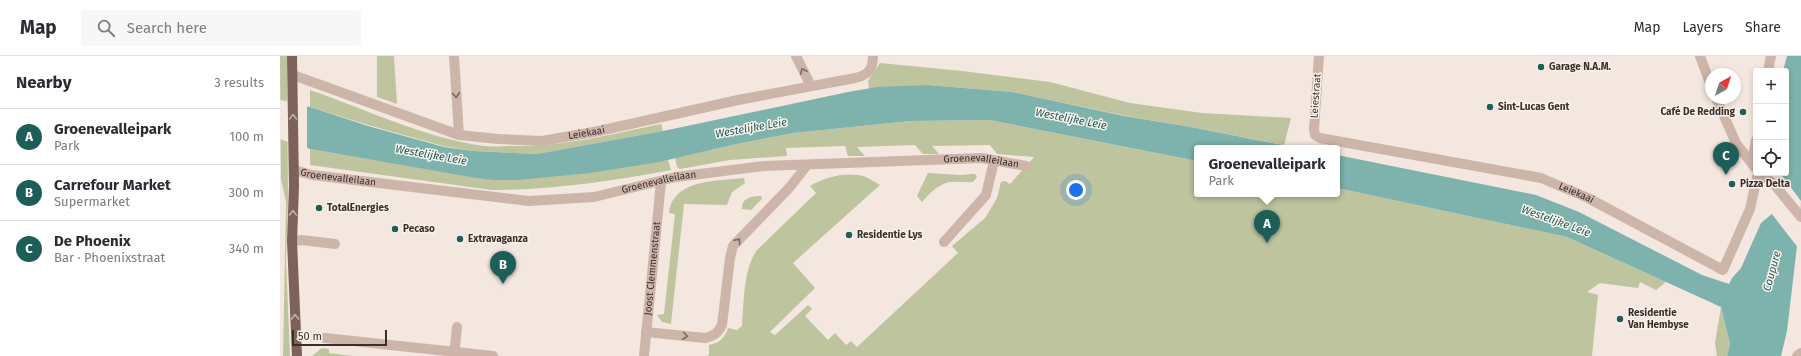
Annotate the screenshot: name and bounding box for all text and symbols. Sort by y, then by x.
search box [81,10,361,46]
text: Map [20,16,57,39]
icon: search [95,17,117,39]
text: Search here [127,19,207,37]
text: Map [1634,19,1660,36]
text: Layers [1682,19,1723,36]
text: Share [1745,19,1781,36]
place label: Garage N.A.M. [1549,61,1611,73]
marker: Garage N.A.M. [1536,62,1546,72]
one-way arrow [800,68,808,76]
north arrow [1705,68,1741,104]
map controls [1753,68,1789,176]
button: + [1753,68,1789,104]
text: Nearby [16,72,71,93]
street label: Leiestraat [1308,73,1324,119]
text: 3 results [214,75,264,90]
one-way arrow [452,92,461,98]
place label: Sint-Lucas Gent [1498,101,1570,113]
marker: Sint-Lucas Gent [1485,102,1495,112]
button: − [1753,104,1789,140]
place label: Café De Redding [1660,105,1735,118]
water label: Westelijke Leie [1034,106,1108,132]
marker: Café De Redding [1738,107,1748,117]
one-way arrow [289,114,297,120]
water label: Westelijke Leie [714,115,788,141]
text: Groenevalleipark [54,120,171,138]
street label: Leiekaai [567,124,606,142]
text: A [25,129,33,144]
text: 100 m [229,129,264,144]
text: Park [54,138,80,153]
button: locate [1753,140,1789,176]
water label: Westelijke Leie [394,142,468,168]
pin: C [1713,142,1739,175]
popup [1194,145,1340,197]
street label: Groenevalleilaan [943,152,1020,171]
text: Groenevalleipark [1208,155,1326,173]
street label: Groenevalleilaan [299,166,377,189]
street label: Groenevalleilaan [620,169,697,196]
text: Park [1208,173,1234,188]
text: Carrefour Market [54,176,171,194]
place label: Pizza Delta [1740,178,1790,190]
marker: Pizza Delta [1727,179,1737,189]
your location [1066,180,1086,200]
street label: Leiekaai [1557,180,1596,206]
text: B [25,185,33,200]
text: 300 m [228,185,264,200]
text: Supermarket [54,194,130,209]
place label: TotalEnergies [327,202,389,214]
water label: Westelijke Leie [1520,202,1593,240]
marker: TotalEnergies [314,203,324,213]
one-way arrow [289,210,297,216]
pin: A [1254,210,1280,243]
street label: Joost Clemmenstraat [642,221,663,316]
place label: Pecaso [403,223,435,235]
marker: Pecaso [390,224,400,234]
place label: Residentie Lys [857,229,923,241]
marker: Residentie Lys [844,230,854,240]
text: De Phoenix [54,232,131,250]
place label: Extravaganza [468,233,528,245]
marker: Extravaganza [455,234,465,244]
one-way arrow [733,238,740,245]
text: C [25,241,33,256]
text: 340 m [229,241,264,256]
water label: Coupure [1760,249,1784,292]
text: Bar · Phoenixstraat [54,250,165,265]
pin: B [490,251,516,284]
place label: Residentie Van Hembyse [1627,307,1689,331]
one-way arrow [291,314,299,320]
marker: Residentie Van Hembyse [1615,314,1625,324]
scale bar [292,328,387,347]
text: 50 m [298,330,322,343]
one-way arrow [682,331,688,340]

